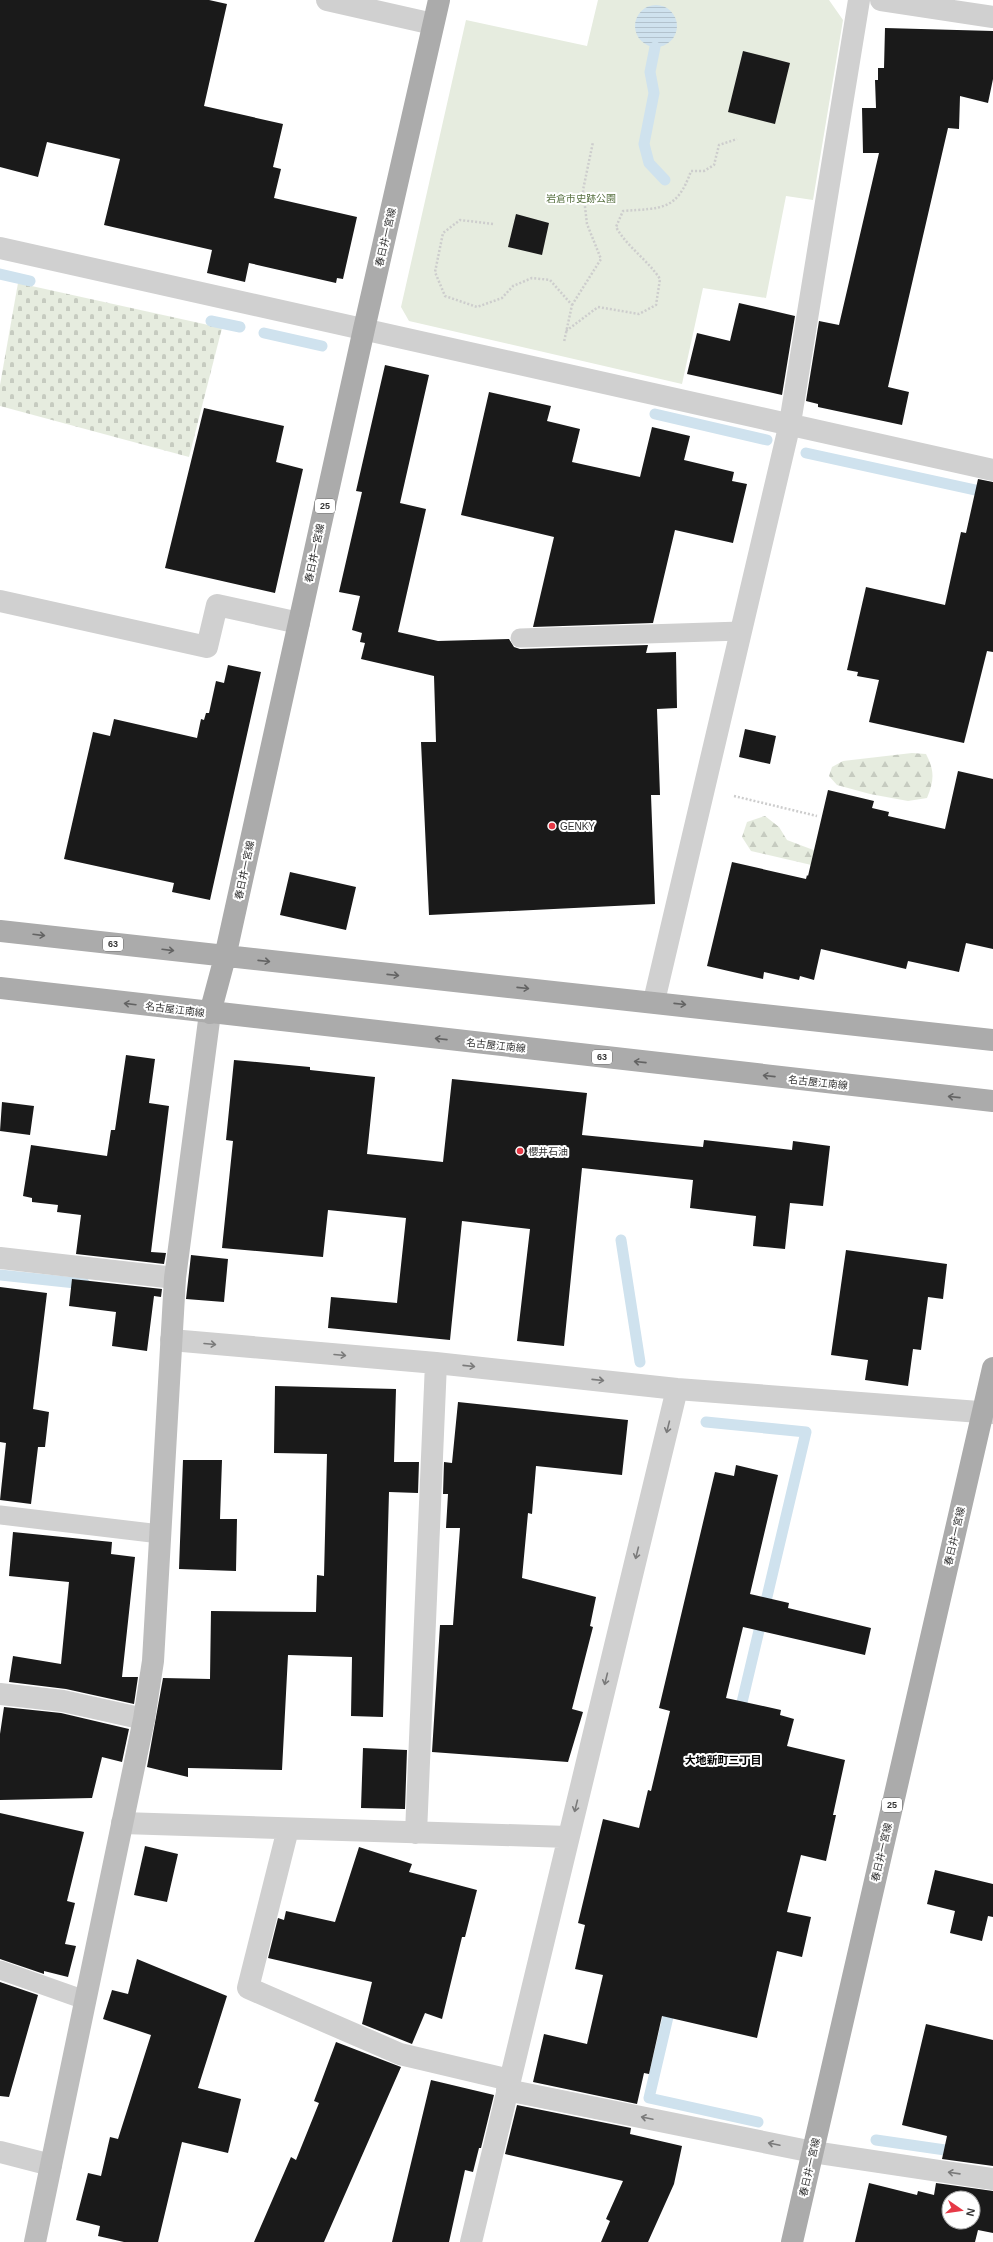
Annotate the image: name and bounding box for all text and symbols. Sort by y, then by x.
park label: 岩倉市史跡公園 [546,193,616,204]
street label: 春日井一宮線 [373,207,398,268]
road number: 25 [315,499,335,513]
street label: 春日井一宮線 [303,523,326,584]
marker: GENKY [547,821,557,831]
place label: GENKY [560,821,595,832]
street label: 春日井一宮線 [233,840,256,901]
one-way arrow [32,931,45,939]
road number: 63 [103,937,123,951]
one-way arrow [161,947,174,954]
one-way arrow [257,958,270,965]
one-way arrow [386,971,399,978]
one-way arrow [516,984,529,992]
one-way arrow [124,1000,137,1008]
street label: 名古屋江南線 [144,1000,205,1019]
one-way arrow [673,1000,686,1008]
one-way arrow [435,1035,448,1043]
street label: 名古屋江南線 [466,1037,526,1054]
road number: 63 [592,1050,612,1064]
one-way arrow [634,1058,647,1065]
one-way arrow [763,1072,776,1080]
street label: 名古屋江南線 [788,1074,848,1091]
one-way arrow [948,1093,961,1101]
marker: 櫻井石油 [515,1146,525,1156]
place label: 櫻井石油 [528,1146,568,1157]
one-way arrow [203,1340,216,1347]
one-way arrow [333,1351,346,1358]
one-way arrow [462,1362,475,1370]
one-way arrow [591,1376,604,1384]
one-way arrow [663,1420,671,1433]
street label: 春日井一宮線 [942,1506,967,1567]
one-way arrow [633,1546,640,1559]
one-way arrow [602,1673,610,1686]
district label: 大地新町三丁目 [685,1754,762,1766]
road number: 25 [882,1798,902,1812]
one-way arrow [571,1799,579,1812]
street label: 春日井一宮線 [869,1822,894,1883]
one-way arrow [641,2114,654,2122]
street label: 春日井一宮線 [797,2137,822,2198]
one-way arrow [768,2140,781,2148]
one-way arrow [948,2169,961,2177]
north arrow [941,2190,981,2230]
text: N [964,2207,977,2218]

